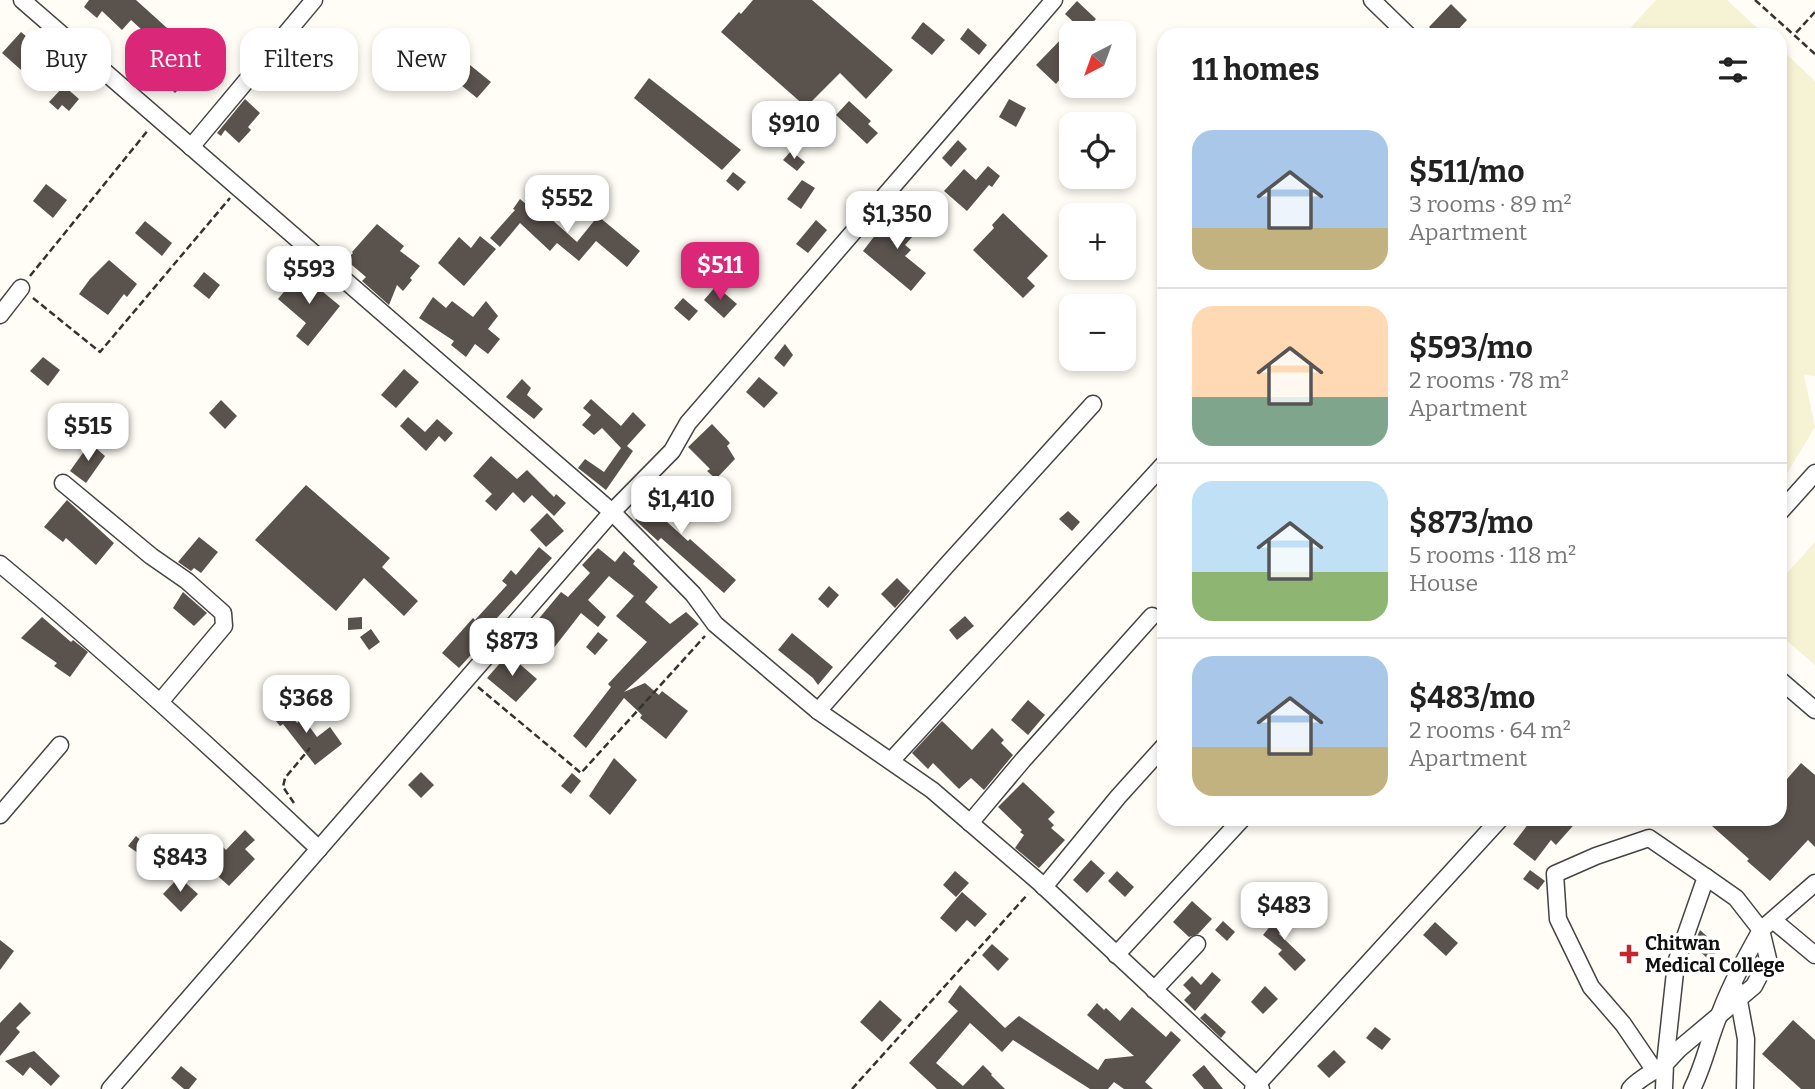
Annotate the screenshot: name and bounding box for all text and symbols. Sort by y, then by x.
north arrow [1059,21,1136,98]
map controls [1059,21,1136,371]
chip: Buy [21,28,111,91]
chip: Rent [125,28,226,91]
chip: Filters [240,28,358,91]
chip: New [372,28,470,91]
icon: filters [1714,51,1752,89]
text: 11 homes [1192,52,1320,88]
pin: $910 [753,102,835,161]
text: $910 [768,110,820,138]
button: locate [1059,112,1136,189]
text: $511/mo [1409,154,1524,190]
icon: home [1248,158,1332,242]
pin: $552 [526,176,608,235]
text: $552 [541,184,593,212]
text: 3 rooms · 89 m² [1409,190,1572,218]
pin: $1,350 [840,191,954,251]
text: $1,350 [862,200,932,228]
button: + [1059,203,1136,280]
text: Apartment [1409,218,1527,246]
pin: $511 [679,243,761,302]
pin: $593 [268,246,350,306]
text: $511 [697,251,743,279]
text: $593 [283,255,335,283]
button: − [1059,294,1136,371]
text: $593/mo [1409,330,1533,366]
icon: home [1248,334,1332,418]
text: 2 rooms · 78 m² [1409,366,1569,394]
text: Apartment [1409,394,1527,422]
pin: $515 [47,404,129,463]
text: $515 [64,412,112,440]
pin: $1,410 [624,476,738,536]
text: $1,410 [647,485,715,513]
text: $873/mo [1409,505,1533,541]
icon: home [1248,509,1332,593]
text: 5 rooms · 118 m² [1409,541,1576,569]
text: House [1409,569,1478,597]
pin: $873 [471,618,553,678]
text: $873 [485,627,539,655]
pin: $368 [265,676,347,735]
text: $483/mo [1409,680,1535,716]
text: $368 [279,684,333,712]
icon: home [1248,684,1332,768]
text: 2 rooms · 64 m² [1409,716,1571,744]
text: Apartment [1409,744,1527,772]
pin: $843 [139,834,221,894]
text: $843 [152,843,208,871]
pin: $483 [1243,883,1325,942]
text: $483 [1257,891,1311,919]
place label: Chitwan Medical College [1645,932,1785,977]
marker: Chitwan Medical College [1619,944,1639,964]

